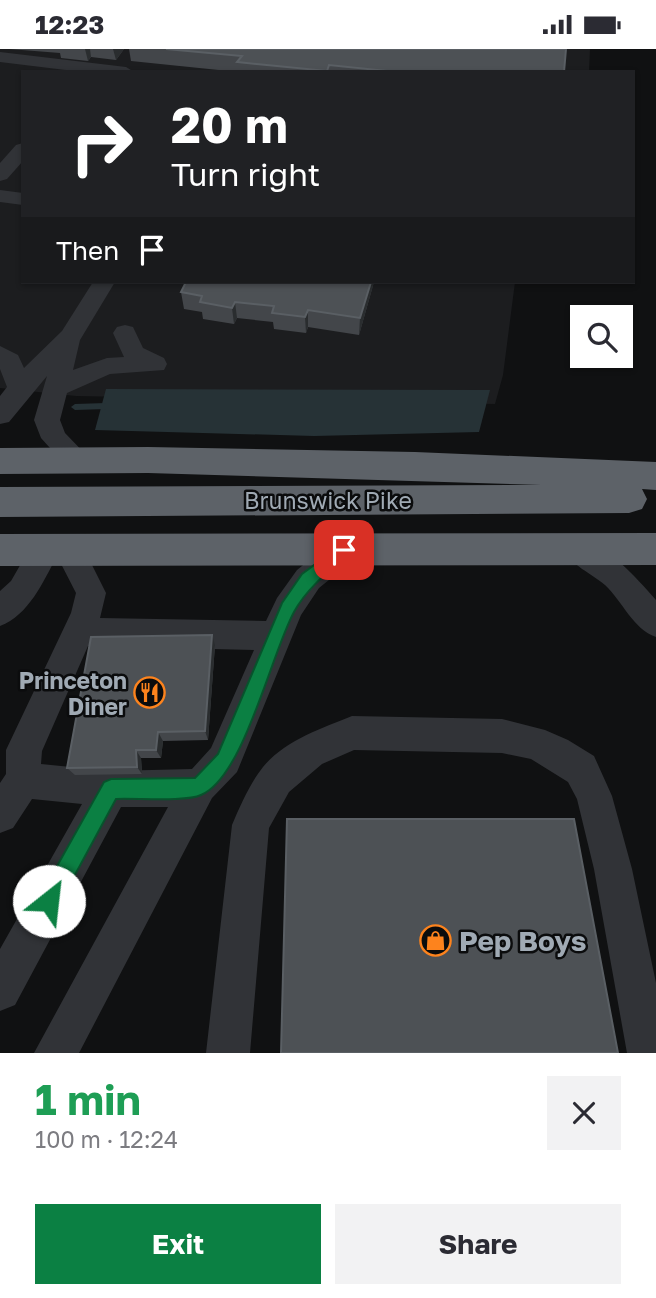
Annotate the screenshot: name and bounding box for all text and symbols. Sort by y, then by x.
text: 12:23 [35,9,104,40]
text: 20 m [171,95,288,154]
icon: right [56,98,147,189]
text: Turn right [171,155,320,193]
icon: arrive [133,231,171,269]
text: Then [56,235,119,266]
map controls [570,305,633,368]
button: search [570,305,633,368]
street label: Brunswick Pike [244,486,412,514]
pin [314,520,374,580]
icon: arrive [325,531,363,569]
place label: Princeton Diner [19,666,127,720]
restaurant icon: Princeton Diner [133,676,167,710]
position arrow [12,864,86,938]
shop icon: Pep Boys [419,923,453,957]
place label: Pep Boys [459,924,586,957]
text: 1 min [35,1074,141,1124]
button: close [547,1076,621,1150]
text: 100 m · 12:24 [35,1125,178,1153]
button: Exit [35,1204,321,1284]
button: Share [335,1204,621,1284]

